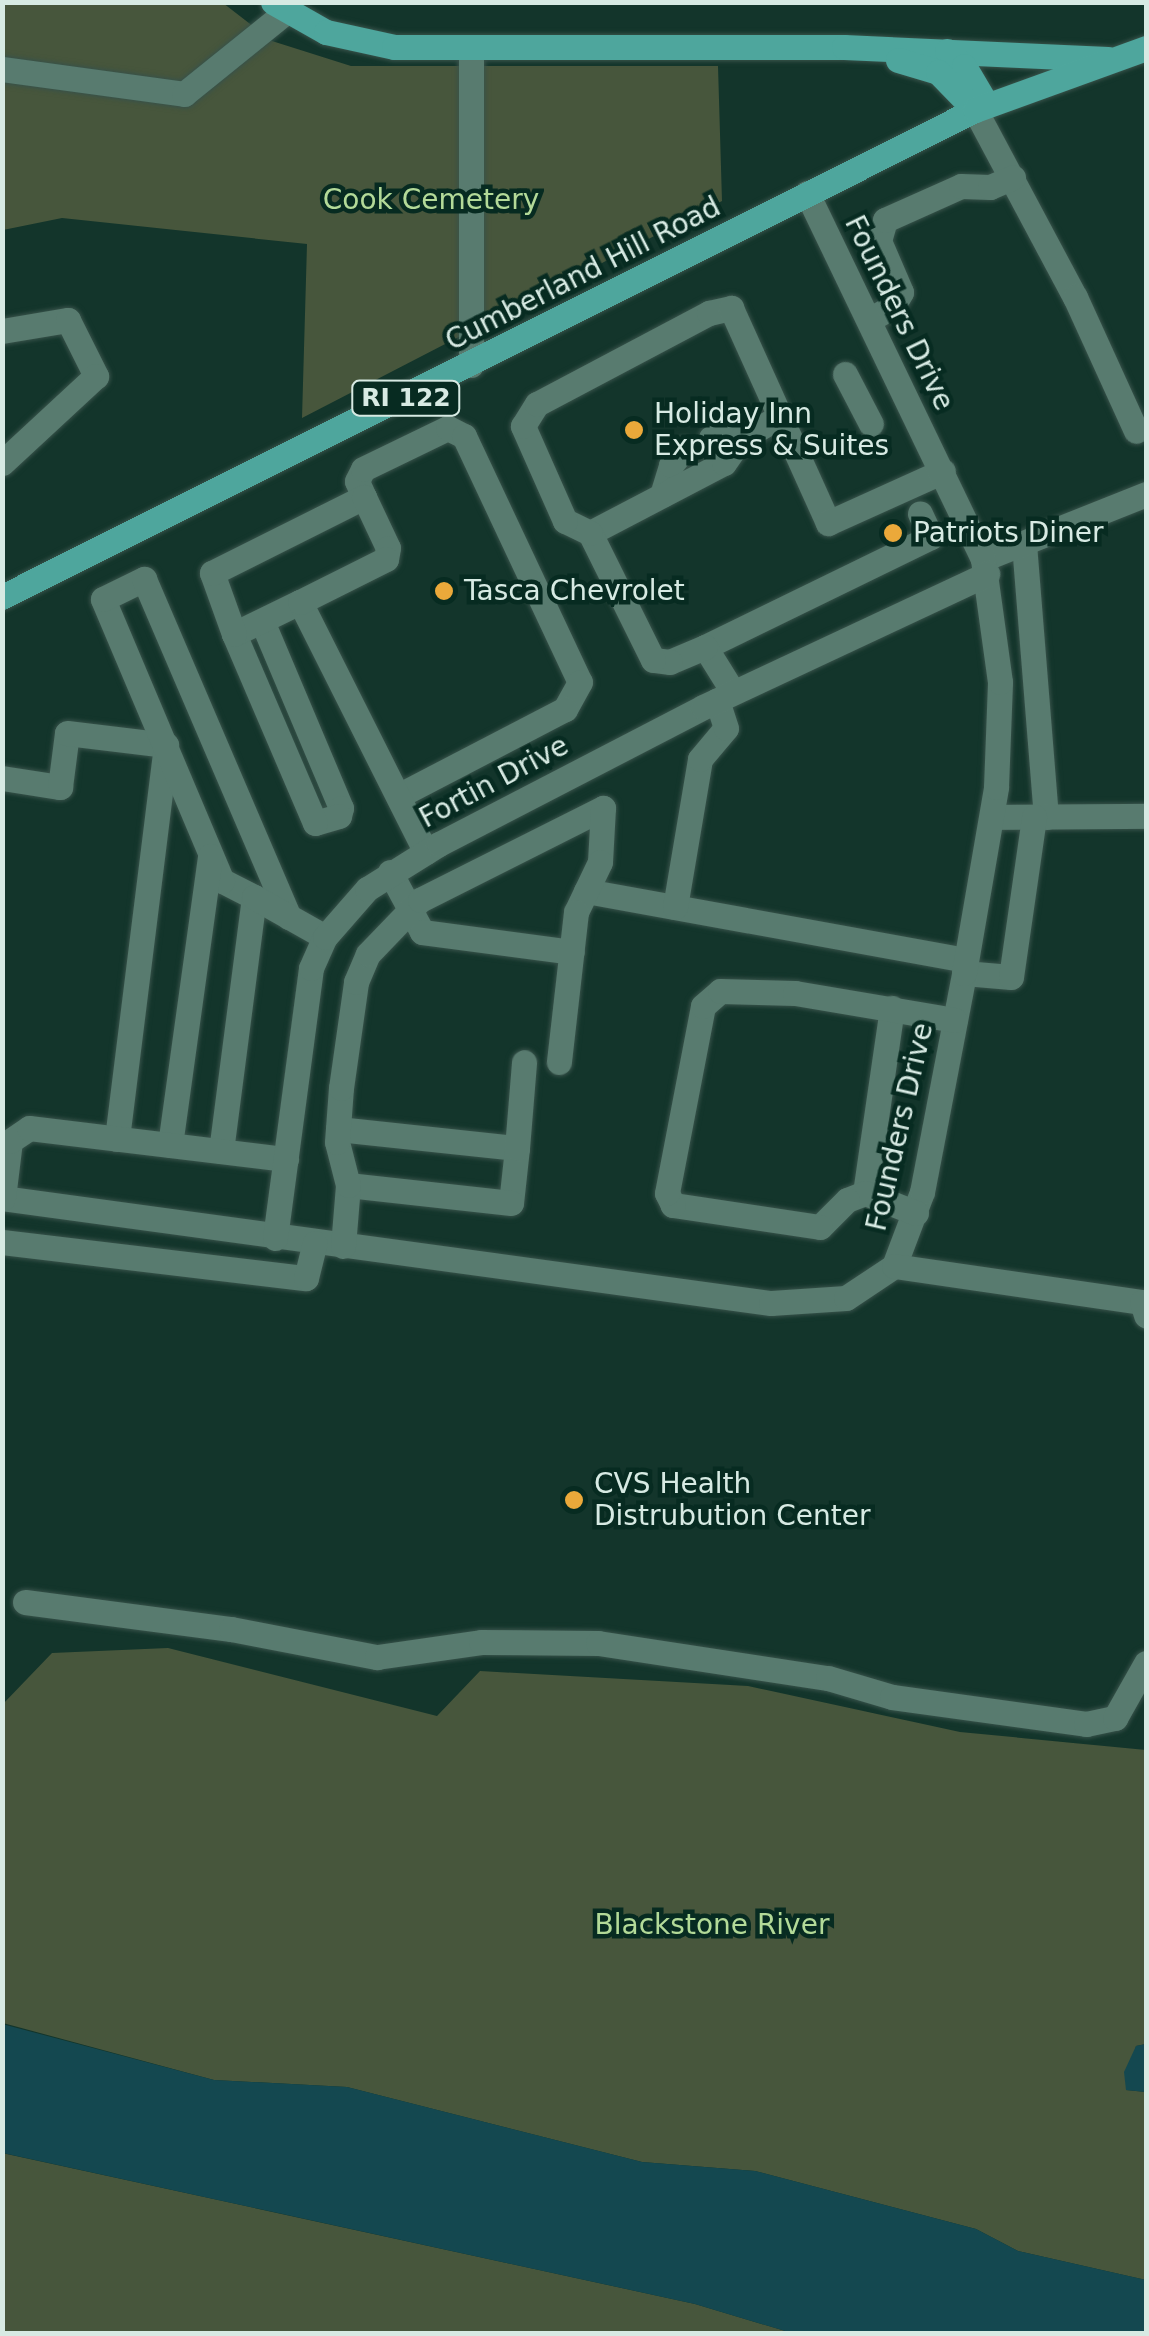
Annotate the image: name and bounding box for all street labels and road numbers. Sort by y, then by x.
street label: Cumberland Hill Road [440,190,726,358]
street label: Founders Drive [837,210,961,416]
road number: RI 122 [351,378,461,418]
street label: Fortin Drive [414,729,574,835]
street label: Founders Drive [860,1020,940,1234]

